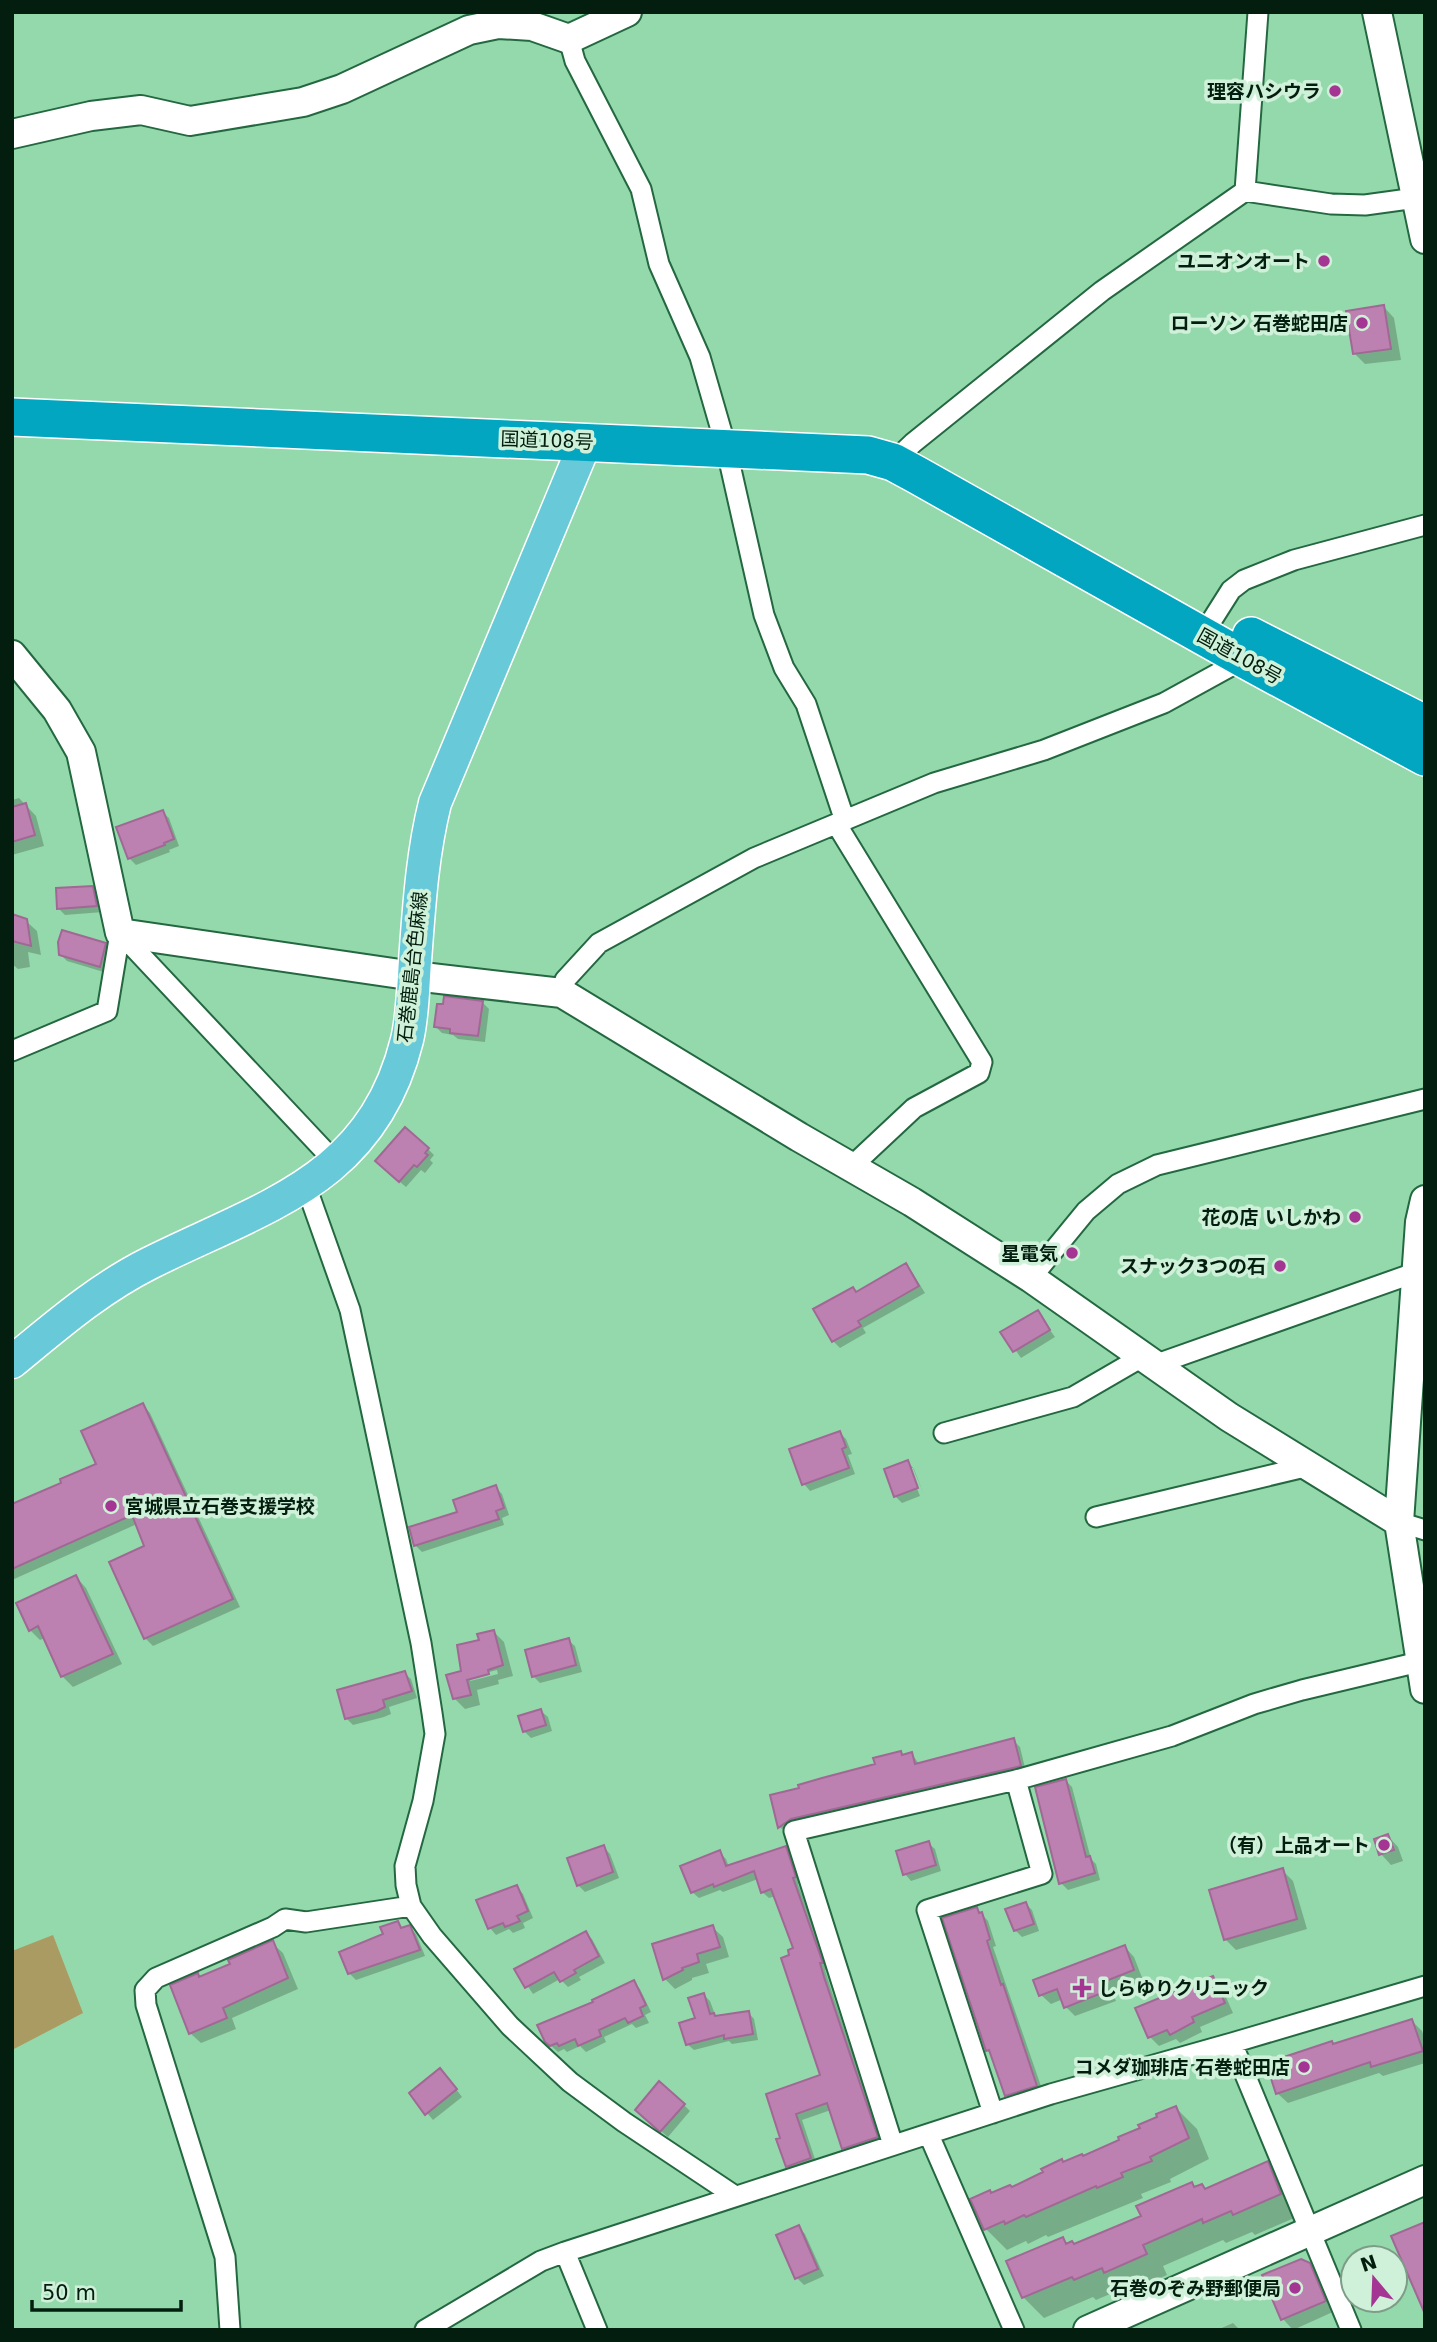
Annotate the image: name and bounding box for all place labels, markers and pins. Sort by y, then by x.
place label: 理容ハシウラ [1207,80,1321,102]
marker: 理容ハシウラ [1327,83,1343,99]
place label: ユニオンオート [1177,250,1310,272]
marker: ユニオンオート [1316,253,1332,269]
place label: ローソン 石巻蛇田店 [1170,312,1348,334]
marker: ローソン 石巻蛇田店 [1354,315,1370,331]
place label: 花の店 いしかわ [1201,1206,1341,1228]
marker: 花の店 いしかわ [1347,1209,1363,1225]
place label: 星電気 [1001,1242,1058,1264]
marker: 星電気 [1064,1245,1080,1261]
place label: スナック3つの石 [1120,1255,1266,1277]
marker: スナック3つの石 [1272,1258,1288,1274]
place label: 宮城県立石巻支援学校 [125,1495,315,1517]
marker: 宮城県立石巻支援学校 [103,1498,119,1514]
place label: （有）上品オート [1218,1834,1370,1856]
marker: （有）上品オート [1376,1837,1392,1853]
place label: しらゆりクリニック [1098,1977,1269,1999]
marker: しらゆりクリニック [1072,1978,1092,1998]
place label: コメダ珈琲店 石巻蛇田店 [1074,2056,1290,2078]
marker: コメダ珈琲店 石巻蛇田店 [1296,2059,1312,2075]
place label: 石巻のぞみ野郵便局 [1110,2277,1281,2299]
marker: 石巻のぞみ野郵便局 [1287,2280,1303,2296]

